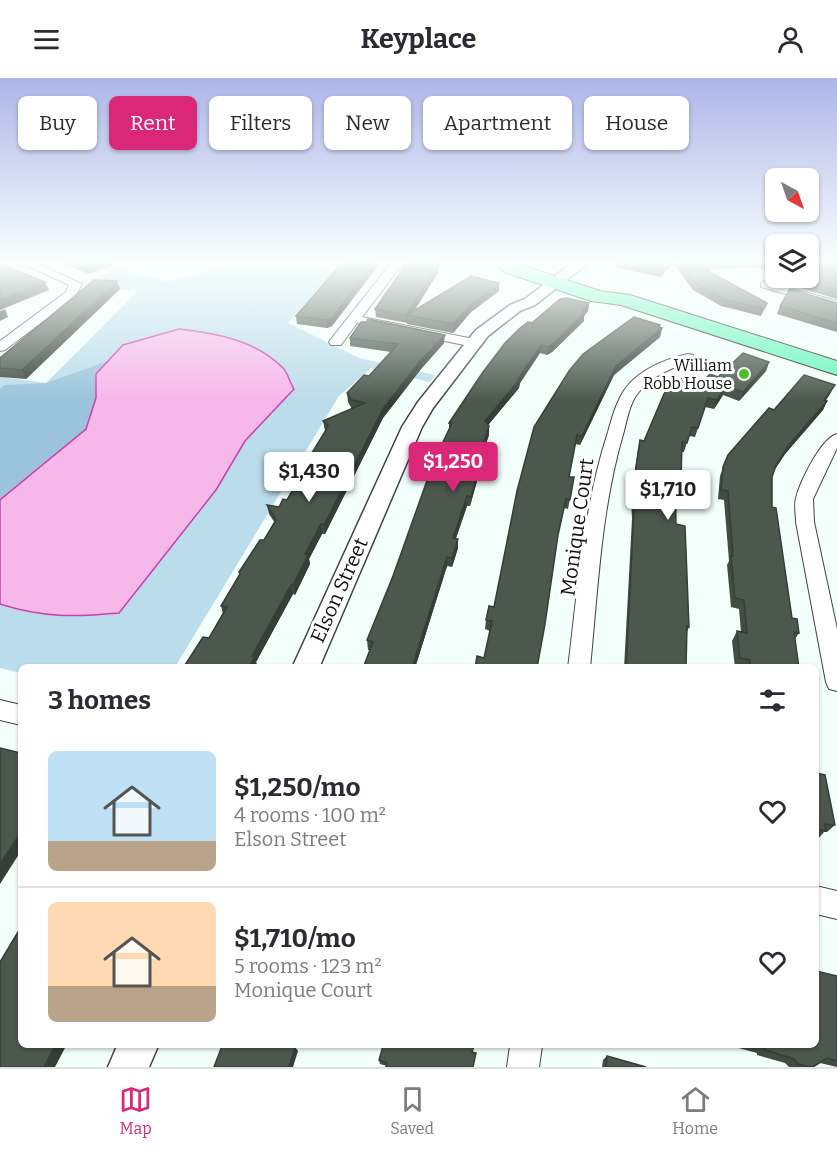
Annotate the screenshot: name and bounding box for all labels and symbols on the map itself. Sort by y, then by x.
north arrow [765,168,819,222]
place label: William Robb House [643,356,732,393]
marker: William Robb House [737,367,751,381]
pin: $1,250 [404,442,502,493]
pin: $1,430 [260,452,358,503]
street label: Monique Court [555,457,599,597]
pin: $1,710 [619,470,717,521]
street label: Elson Street [305,534,373,646]

